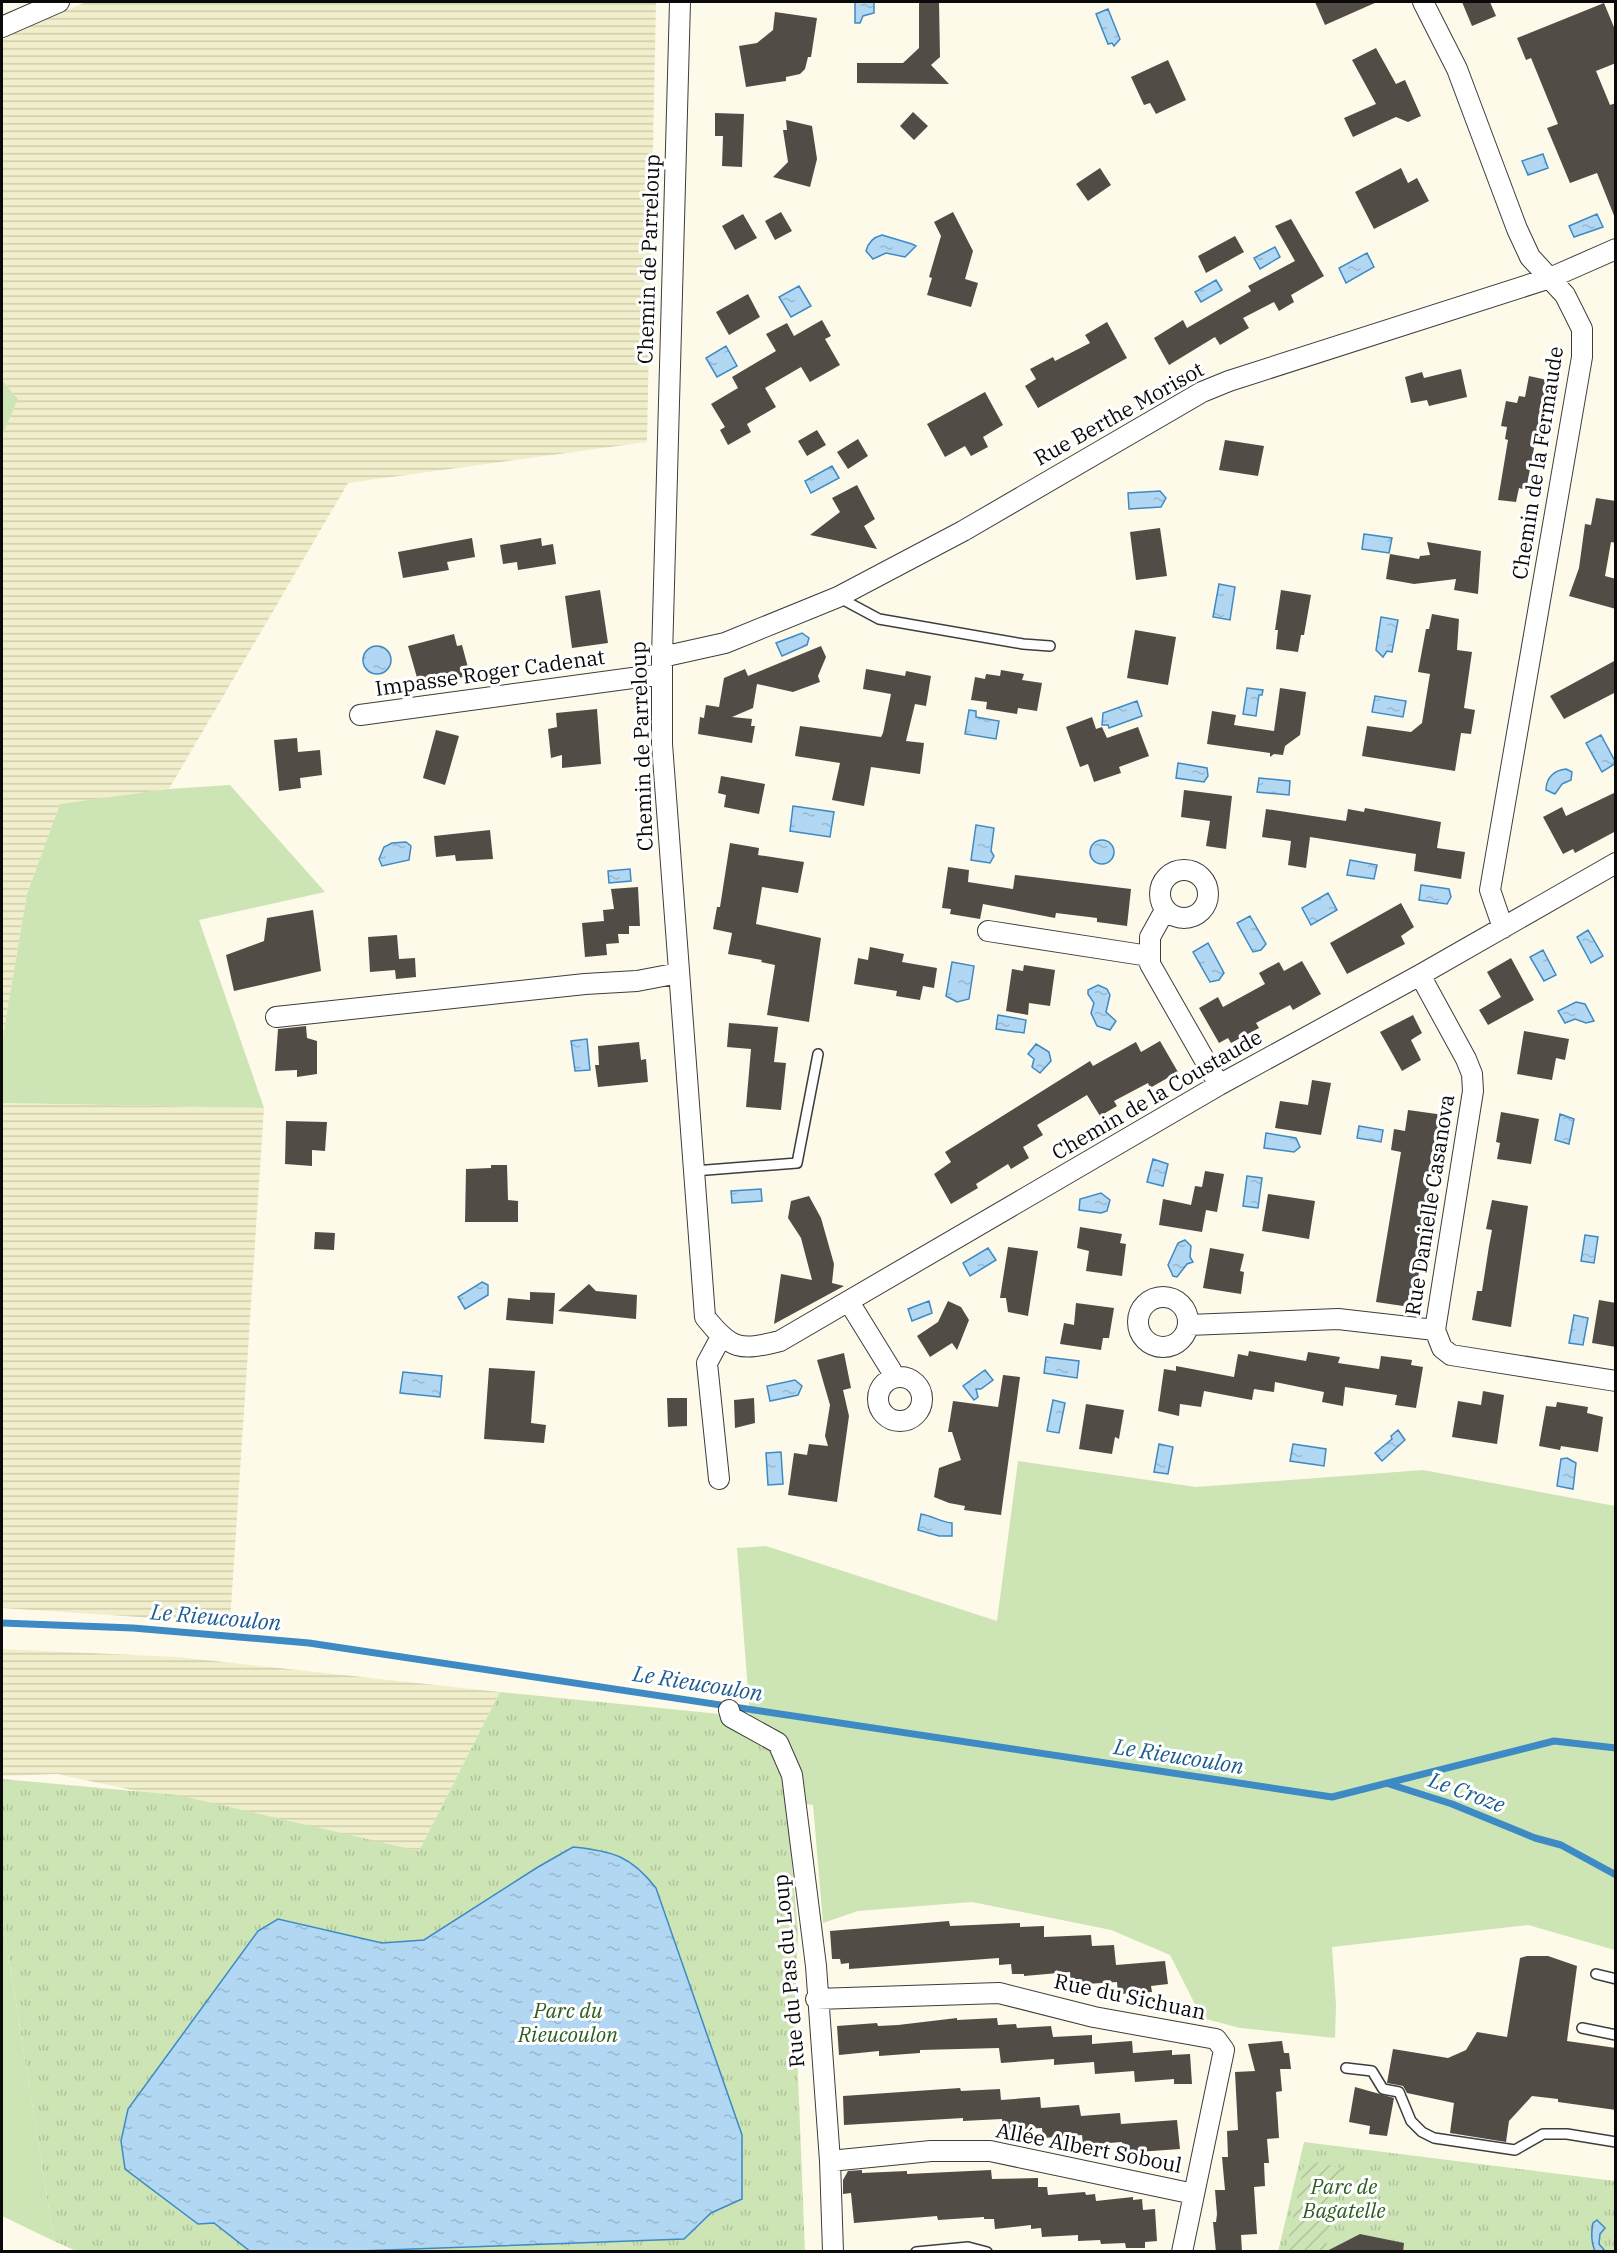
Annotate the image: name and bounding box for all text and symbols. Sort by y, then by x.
street label: Chemin de Parreloup [630,154,666,364]
street label: Chemin de la Fermaude [1505,344,1569,581]
street label: Rue Berthe Morisot [1029,355,1208,471]
street label: Chemin de Parreloup [623,641,659,851]
street label: Impasse Roger Cadenat [373,642,607,702]
street label: Chemin de la Coustaude [1046,1022,1267,1166]
street label: Rue Danielle Casanova [1398,1092,1460,1317]
water label: Le Rieucoulon [149,1596,283,1637]
water label: Le Rieucoulon [630,1658,766,1707]
water label: Le Rieucoulon [1111,1731,1247,1780]
water label: Le Croze [1424,1764,1509,1819]
street label: Rue du Pas du Loup [766,1873,810,2069]
street label: Rue du Sichuan [1052,1966,1209,2026]
park label: Parc du Rieucoulon [517,1996,618,2048]
street label: Allée Albert Soboul [994,2115,1184,2179]
park label: Parc de Bagatelle [1301,2172,1386,2224]

